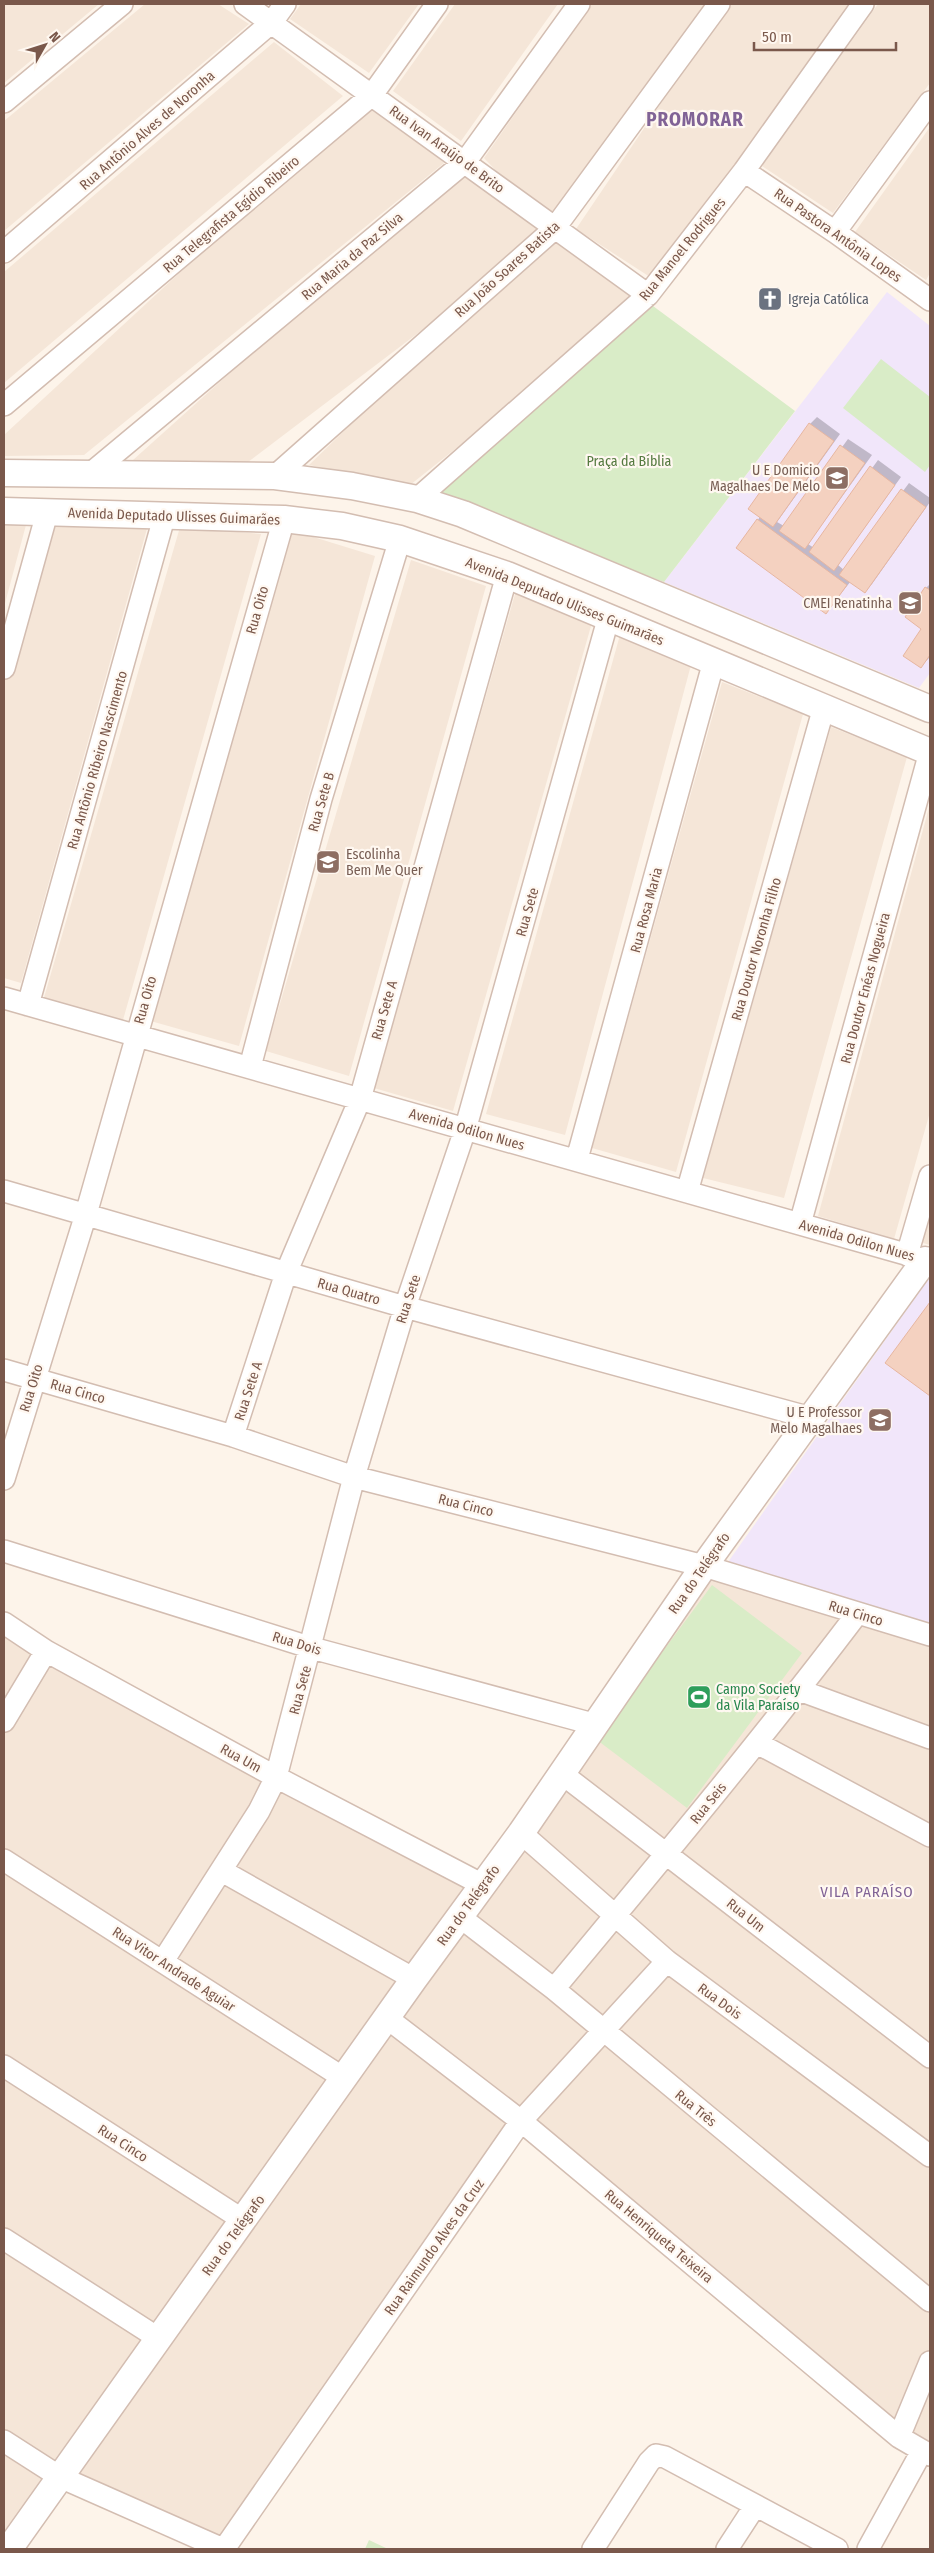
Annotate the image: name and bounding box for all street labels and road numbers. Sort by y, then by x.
street label: Rua Antônio Alves de Noronha [76,67,218,194]
street label: Rua Ivan Araújo de Brito [386,102,508,197]
street label: Rua Telegrafista Egídio Ribeiro [160,152,303,277]
street label: Rua Pastora Antônia Lopes [771,185,905,286]
street label: Rua Manoel Rodrigues [636,194,729,304]
street label: Rua Maria da Paz Silva [298,209,407,304]
street label: Rua João Soares Batista [451,218,563,321]
street label: Avenida Deputado Ulisses Guimarães [68,504,280,529]
street label: Avenida Deputado Ulisses Guimarães [463,554,667,649]
street label: Rua Oito [243,584,272,636]
street label: Rua Antônio Ribeiro Nascimento [64,669,131,851]
street label: Rua Sete B [305,770,338,834]
street label: Rua Rosa Maria [627,865,666,955]
street label: Rua Doutor Noronha Filho [728,876,785,1023]
street label: Rua Sete [512,886,543,939]
street label: Rua Doutor Enéas Nogueira [837,911,894,1066]
street label: Rua Oito [131,974,160,1026]
street label: Rua Sete A [368,978,401,1042]
street label: Avenida Odilon Nues [407,1105,527,1154]
street label: Avenida Odilon Nues [797,1216,917,1265]
street label: Rua Sete [393,1273,424,1326]
street label: Rua Quatro [316,1274,382,1309]
street label: Rua Sete A [231,1359,266,1423]
street label: Rua Oito [16,1362,47,1414]
street label: Rua Cinco [48,1376,107,1407]
street label: Rua Cinco [437,1490,495,1521]
street label: Rua do Telégrafo [665,1529,734,1617]
street label: Rua Cinco [826,1597,885,1630]
street label: Rua Dois [270,1628,323,1659]
street label: Rua Sete [286,1664,315,1717]
street label: Rua Um [217,1740,264,1777]
street label: Rua Seis [687,1779,730,1827]
street label: Rua do Telégrafo [433,1862,503,1949]
street label: Rua Um [723,1895,768,1936]
street label: Rua Vitor Andrade Aguiar [109,1923,239,2016]
street label: Rua Dois [694,1980,745,2023]
street label: Rua Três [671,2087,720,2130]
street label: Rua Cinco [95,2121,151,2166]
street label: Rua Raimundo Alves da Cruz [381,2176,488,2319]
street label: Rua Henriqueta Teixeira [601,2186,717,2287]
street label: Rua do Telégrafo [198,2192,268,2279]

